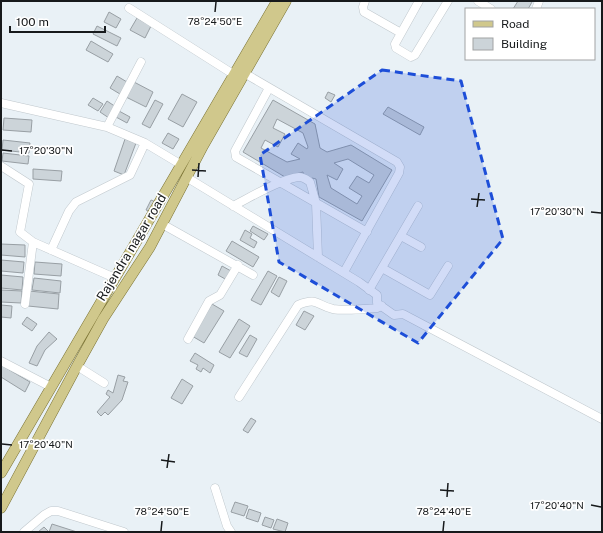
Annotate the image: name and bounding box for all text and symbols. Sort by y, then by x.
scale bar [10,8,105,34]
legend [465,8,595,60]
text: 100 m [16,15,49,29]
text: 78°24'50"E [188,15,242,27]
text: Road [501,17,529,31]
text: Building [501,37,547,51]
text: 17°20'30"N [19,144,73,156]
street label: Rajendra nagar road [93,191,169,304]
text: 17°20'30"N [530,205,584,217]
text: 17°20'40"N [19,438,73,450]
text: 17°20'40"N [530,499,584,511]
text: 78°24'50"E [135,505,189,517]
text: 78°24'40"E [417,505,471,517]

